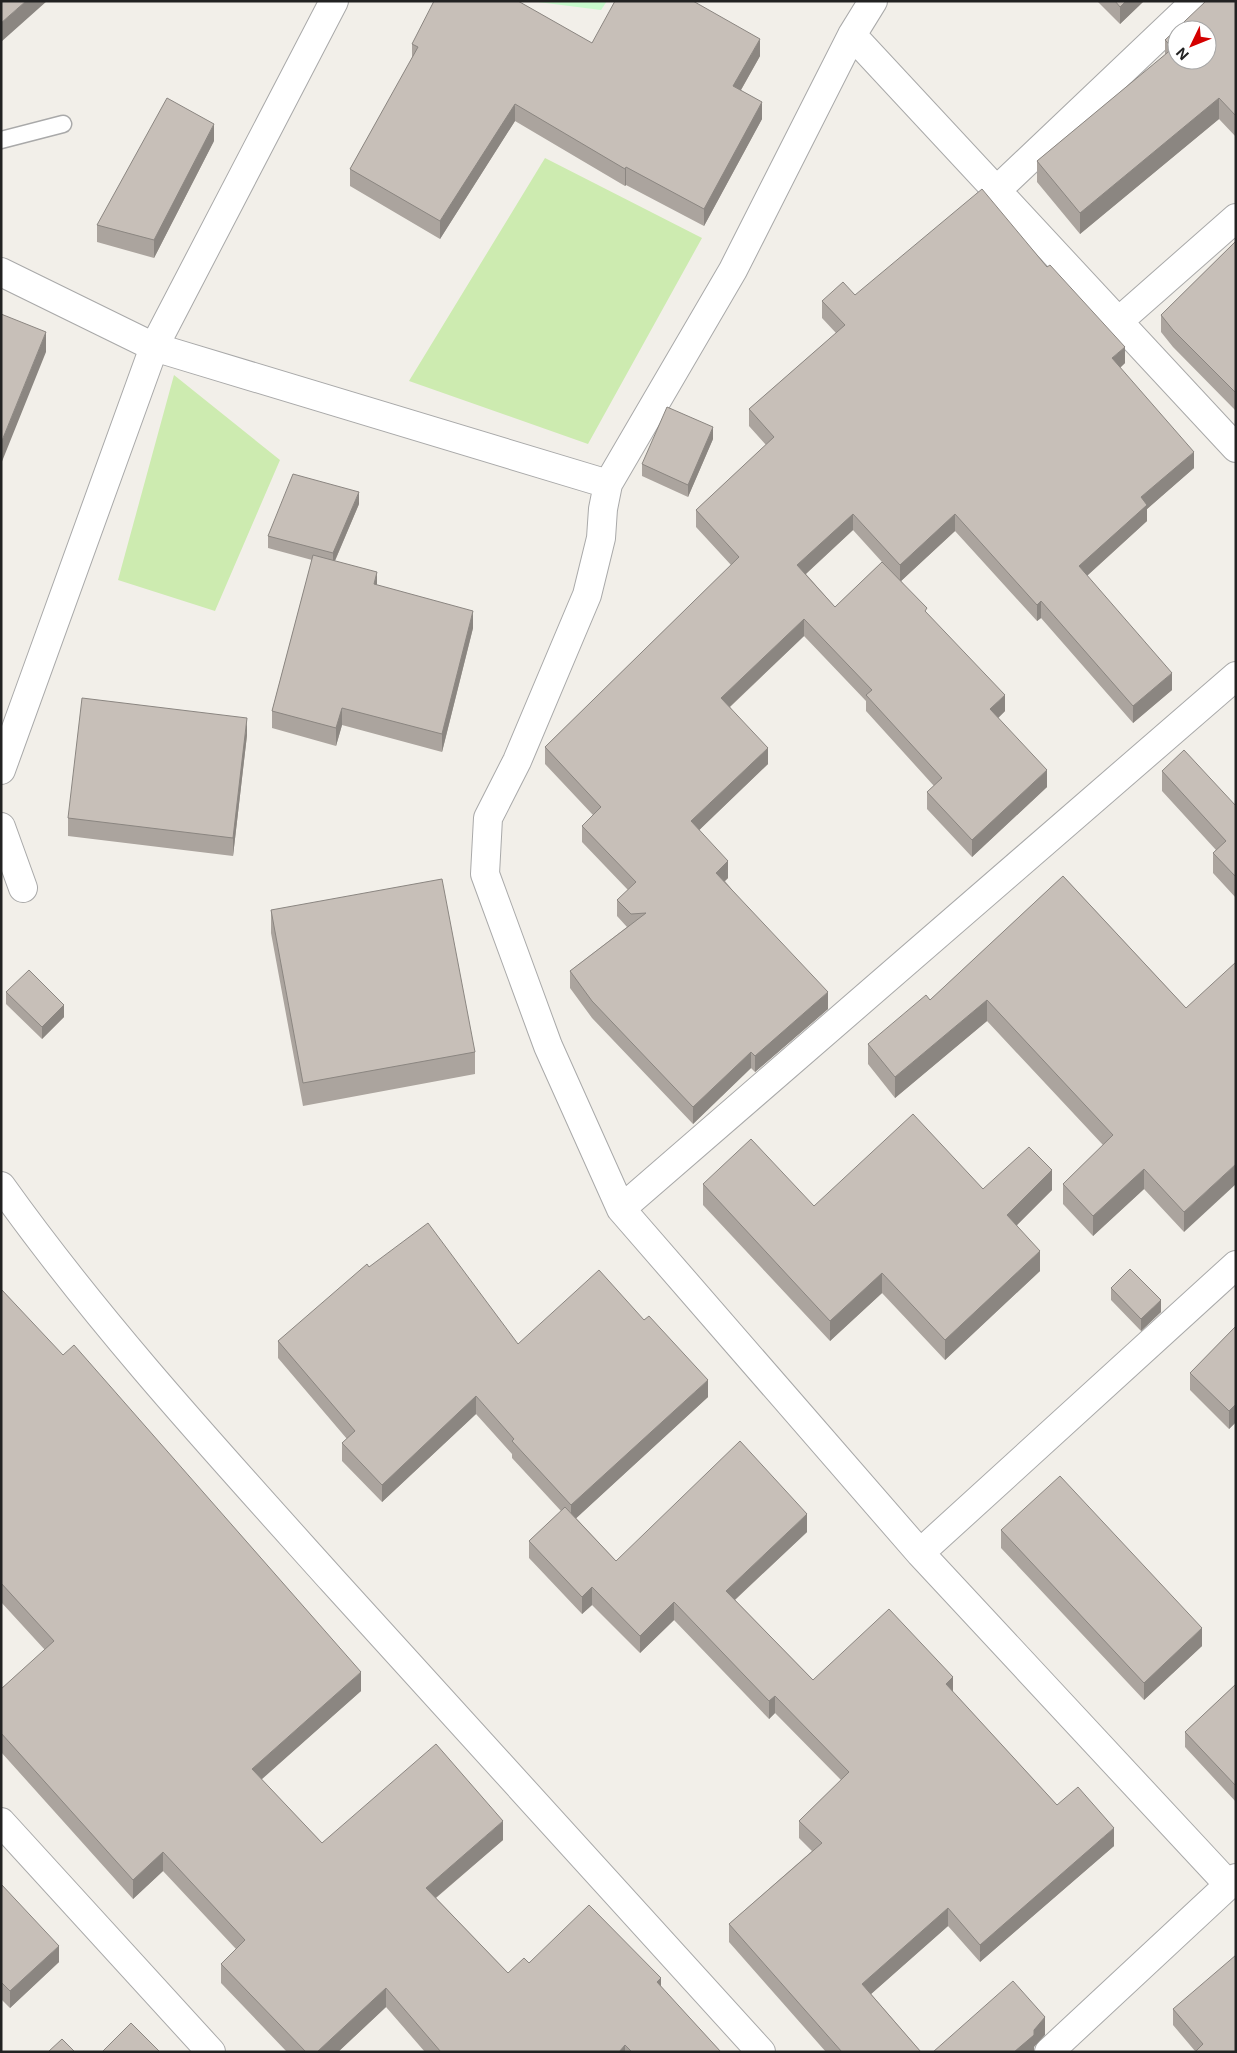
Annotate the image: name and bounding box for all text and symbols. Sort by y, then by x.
north arrow [1167,20,1217,70]
text: N [1172,45,1192,64]

